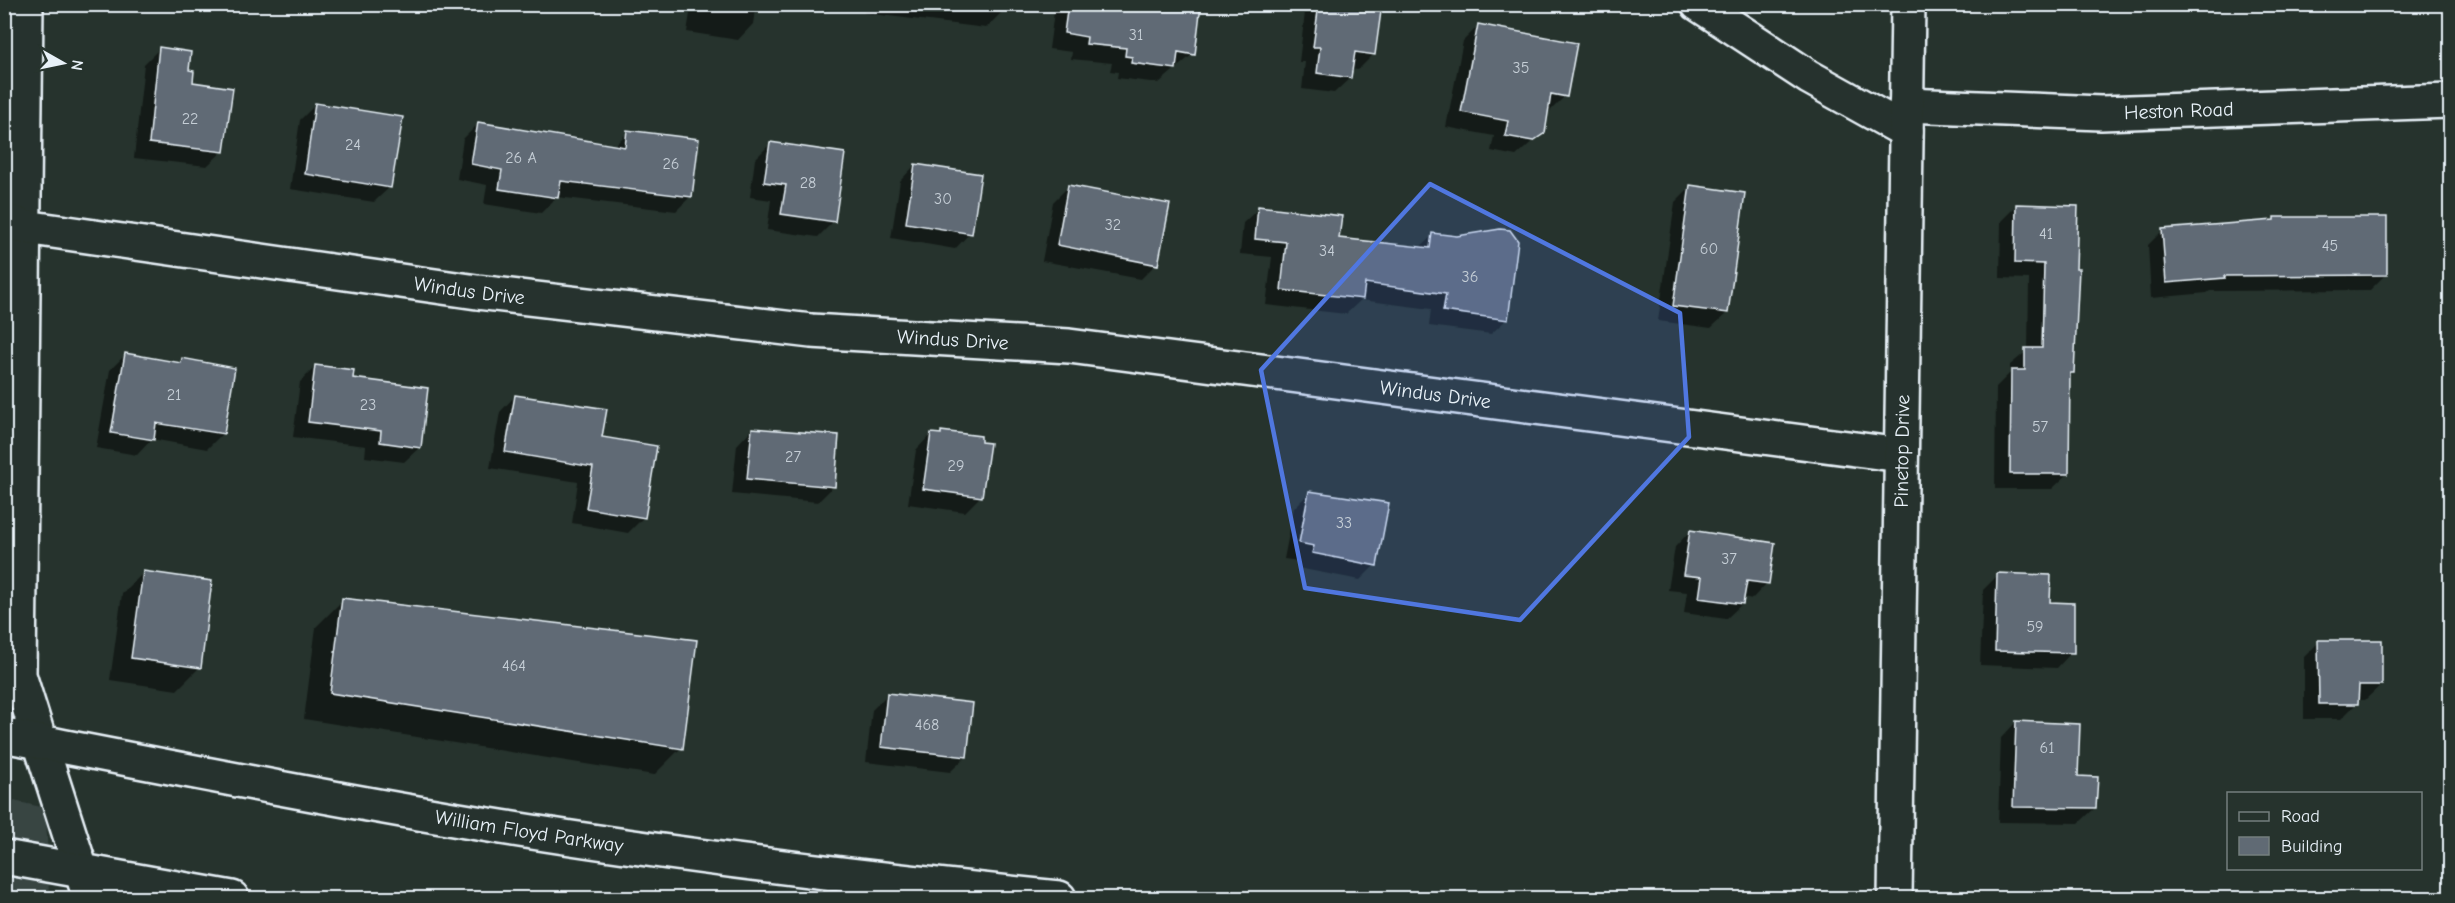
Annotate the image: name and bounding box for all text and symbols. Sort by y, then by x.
house number: 31 [1129,26,1143,44]
north arrow [33,33,93,93]
text: N [67,59,87,72]
house number: 35 [1513,59,1529,77]
street label: Heston Road [2124,97,2234,124]
house number: 22 [182,110,198,128]
house number: 24 [345,136,361,154]
house number: 26 A [505,149,537,167]
house number: 26 [662,155,680,173]
house number: 28 [800,174,816,192]
house number: 30 [934,190,952,208]
house number: 32 [1105,216,1121,234]
house number: 41 [2039,225,2053,243]
house number: 45 [2322,237,2338,255]
house number: 60 [1700,240,1718,258]
house number: 34 [1319,242,1335,260]
house number: 36 [1462,268,1478,286]
street label: Windus Drive [412,272,526,309]
street label: Windus Drive [896,325,1009,354]
street label: Windus Drive [1378,375,1492,413]
house number: 21 [167,386,181,404]
street label: Pinetop Drive [1889,394,1914,508]
house number: 23 [360,396,376,414]
house number: 57 [2032,418,2049,436]
house number: 27 [785,448,801,466]
house number: 29 [948,457,964,475]
house number: 33 [1336,514,1352,532]
house number: 37 [1721,550,1737,568]
house number: 59 [2026,618,2044,636]
house number: 464 [502,657,526,675]
house number: 468 [915,716,939,734]
house number: 61 [2039,739,2055,757]
legend [2227,792,2422,870]
street label: William Floyd Parkway [433,805,625,857]
text: Road [2281,806,2320,827]
text: Building [2281,836,2343,857]

